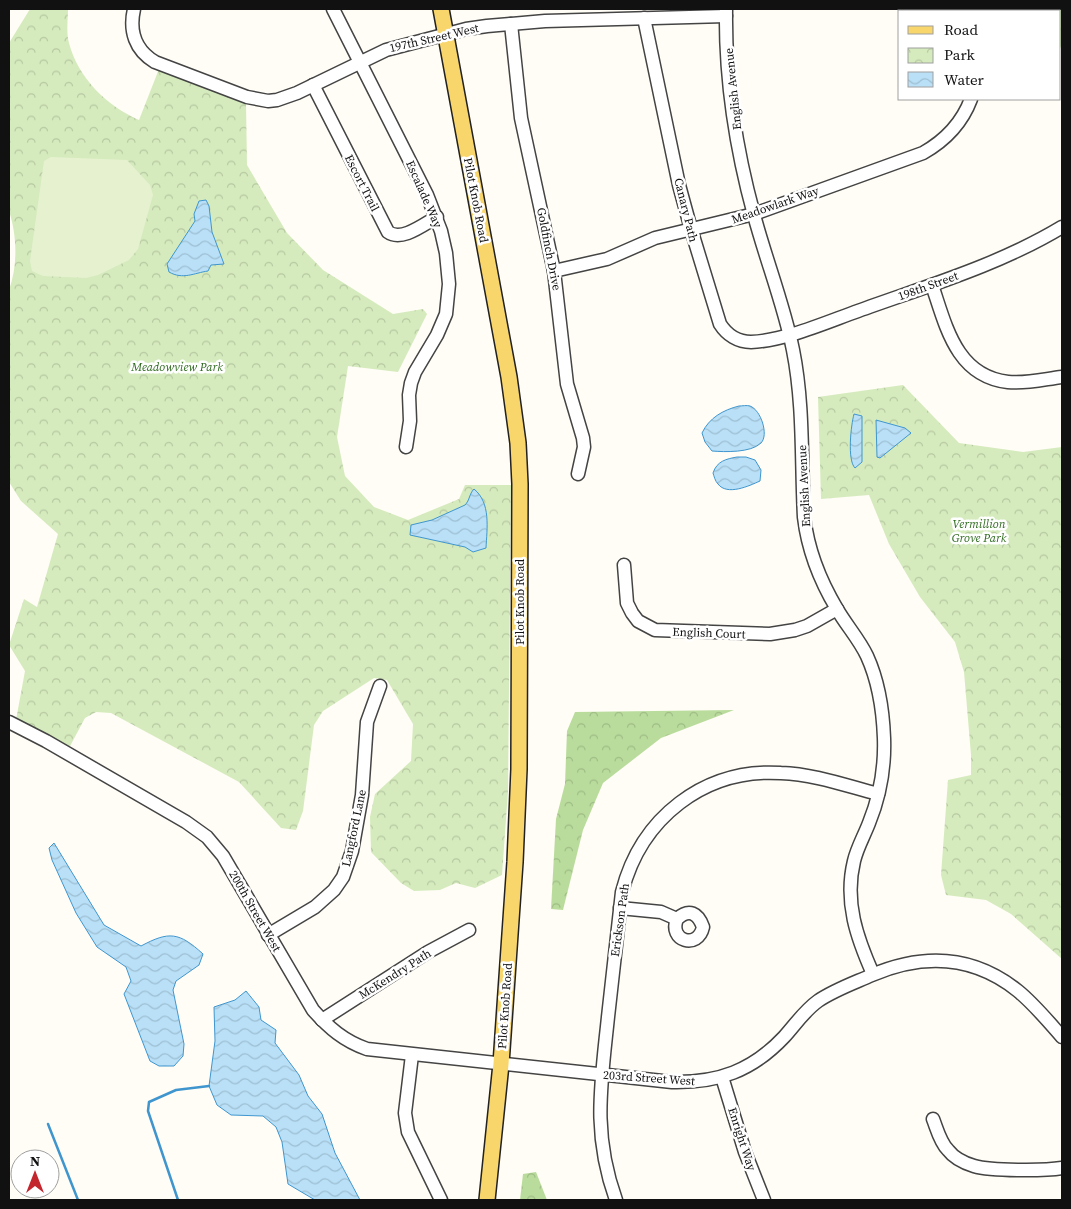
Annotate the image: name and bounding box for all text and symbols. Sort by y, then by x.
legend [898,10,1061,100]
text: Road [944,19,978,40]
street label: 197th Street West [388,20,480,56]
text: Park [944,44,976,65]
street label: English Avenue [721,47,745,131]
text: Water [944,69,985,90]
street label: Escort Trail [341,152,383,215]
street label: Pilot Knob Road [460,156,492,244]
street label: Escalade Way [402,158,446,231]
street label: Canary Path [670,176,702,244]
street label: Meadowlark Way [729,182,822,227]
street label: Goldfinch Drive [533,206,565,292]
street label: 198th Street [896,268,960,304]
park label: Meadowview Park [130,359,223,375]
street label: English Avenue [794,445,814,527]
park label: Vermillion Grove Park [952,516,1007,546]
street label: Pilot Knob Road [512,559,528,645]
street label: English Court [672,624,746,642]
street label: Langford Lane [338,788,370,868]
street label: 200th Street West [225,867,285,955]
street label: Erickson Path [607,882,633,958]
street label: McKendry Path [356,945,434,1003]
street label: Pilot Knob Road [494,962,516,1050]
street label: 203rd Street West [603,1067,696,1089]
street label: Enright Way [724,1105,760,1173]
north arrow [10,1149,60,1199]
text: N [30,1151,40,1171]

